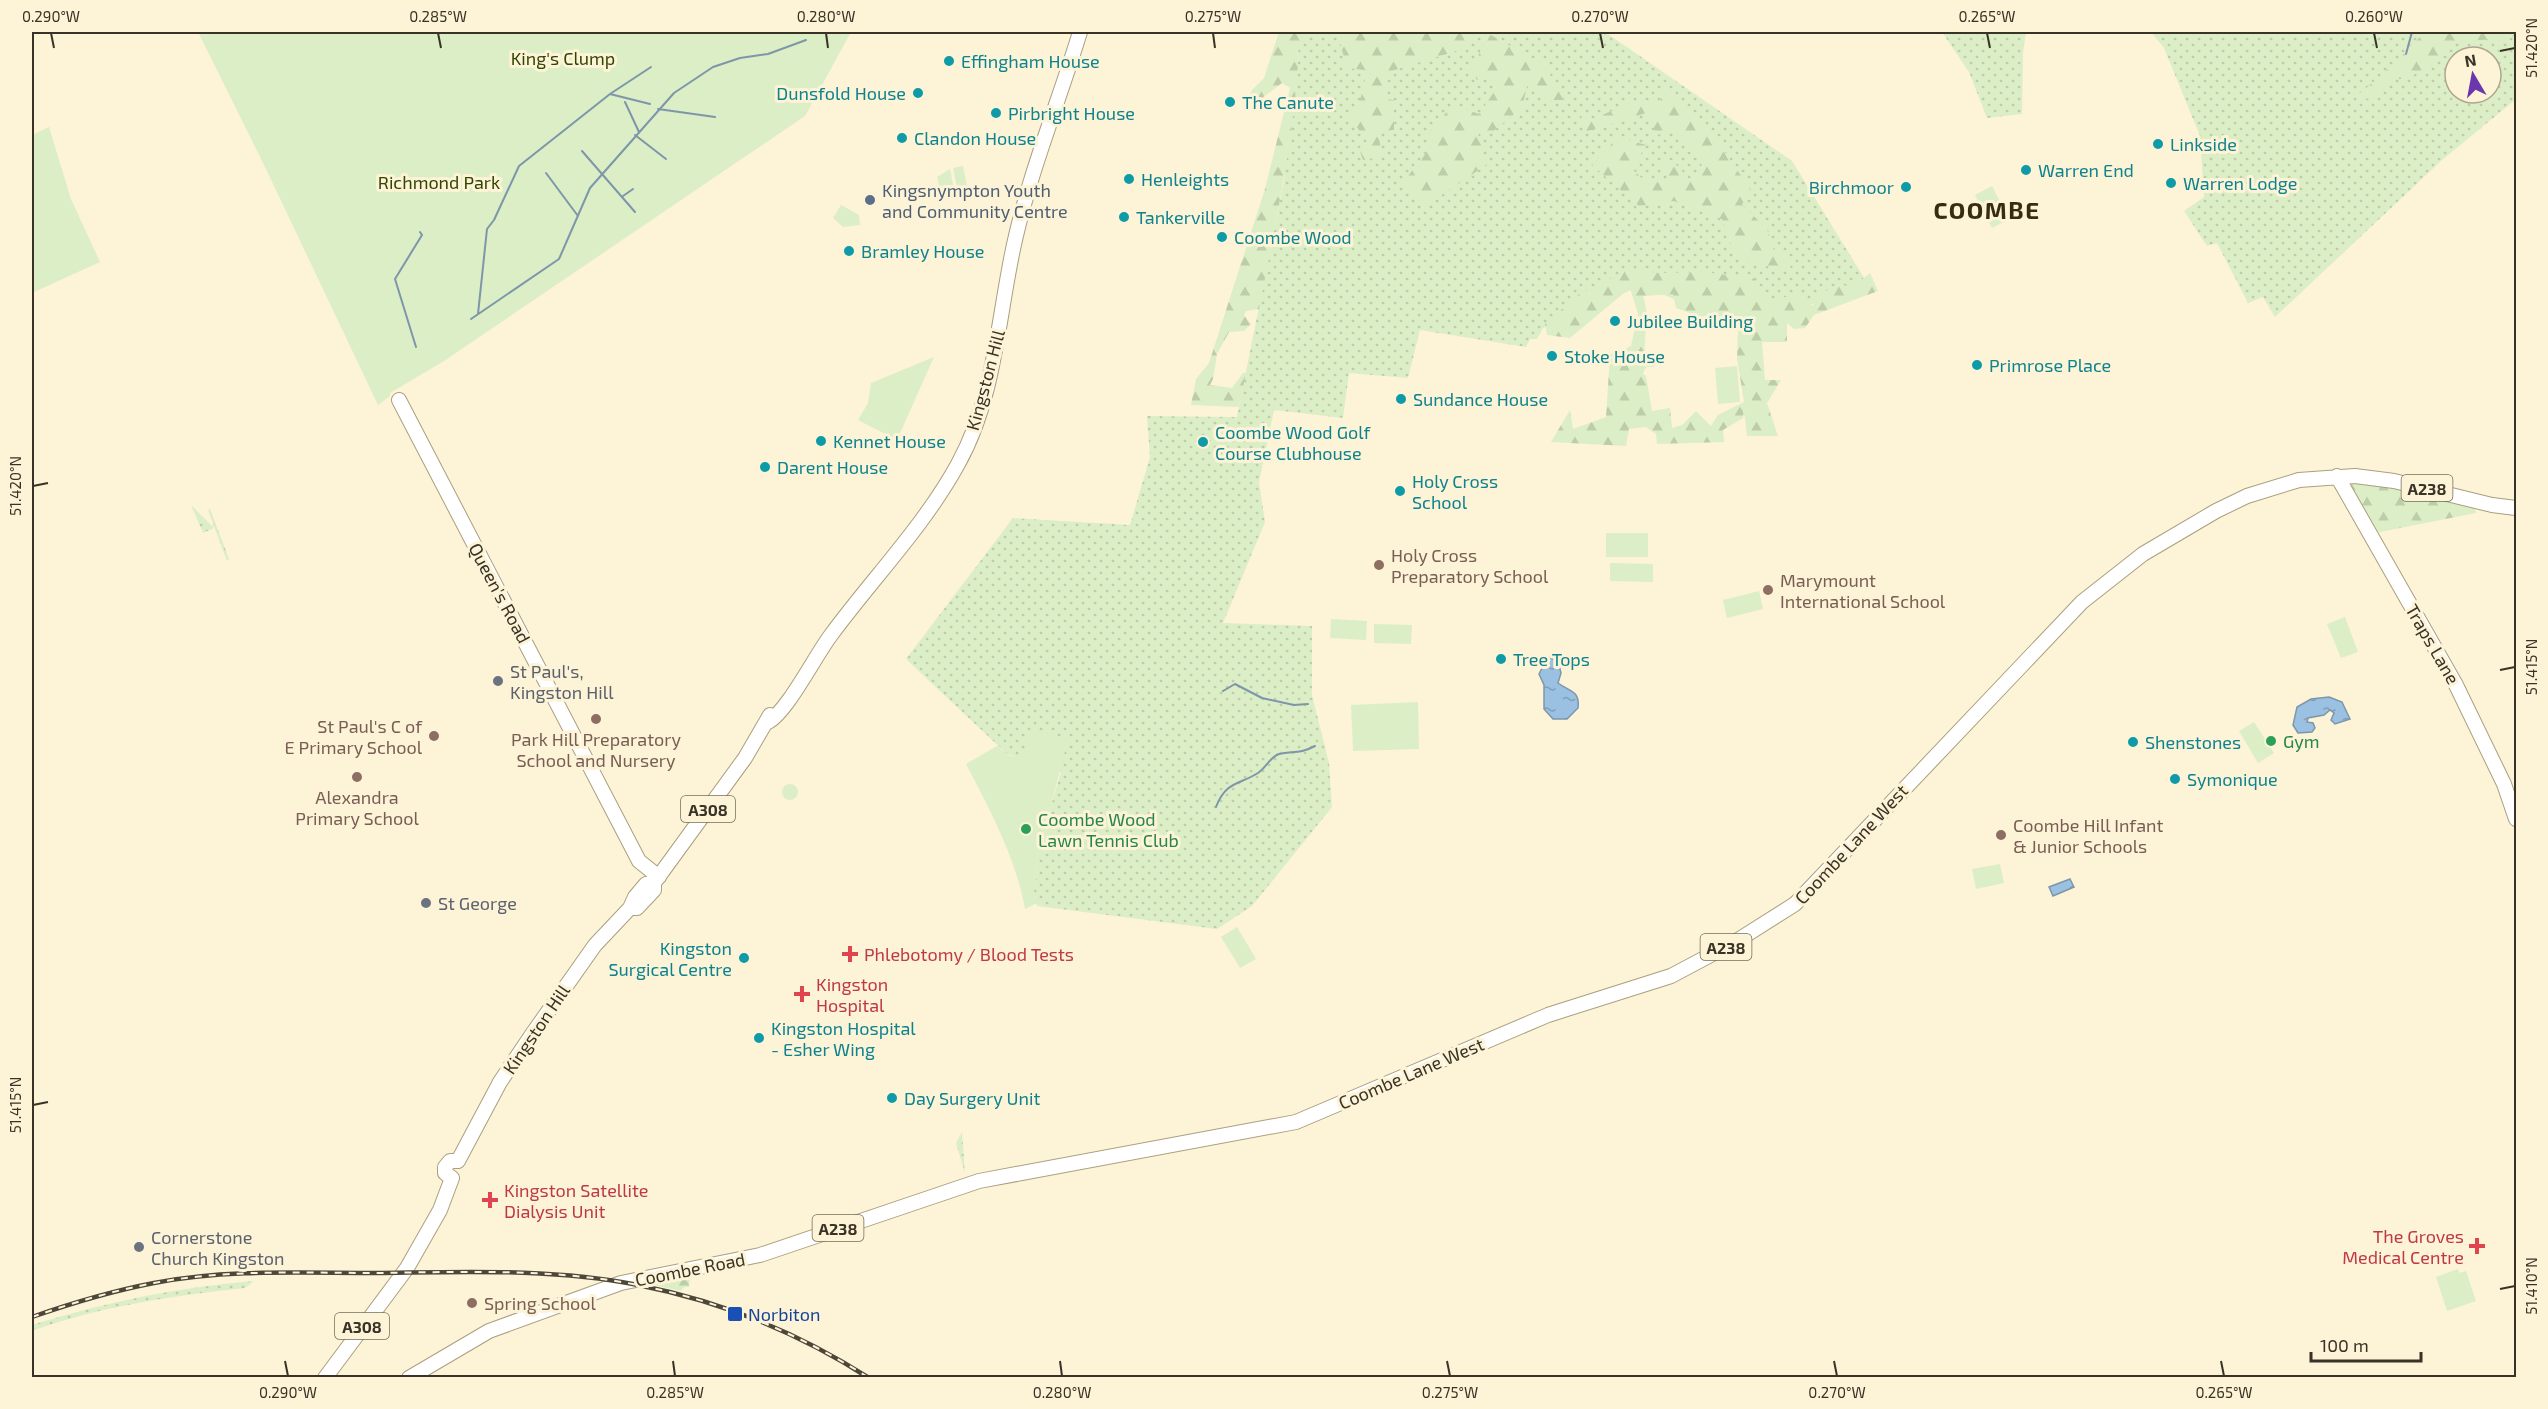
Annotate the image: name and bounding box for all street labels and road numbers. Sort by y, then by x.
street label: Kingston Hill [961,327,1009,433]
road number: A238 [2402,475,2452,501]
street label: Queen's Road [464,539,536,647]
street label: Traps Lane [2401,600,2465,688]
street label: Coombe Lane West [1790,779,1912,909]
road number: A308 [681,796,735,822]
road number: A238 [1700,934,1752,960]
street label: Kingston Hill [498,979,574,1078]
street label: Coombe Lane West [1335,1032,1487,1114]
road number: A238 [812,1215,864,1241]
street label: Coombe Road [633,1248,747,1290]
road number: A308 [335,1313,389,1339]

